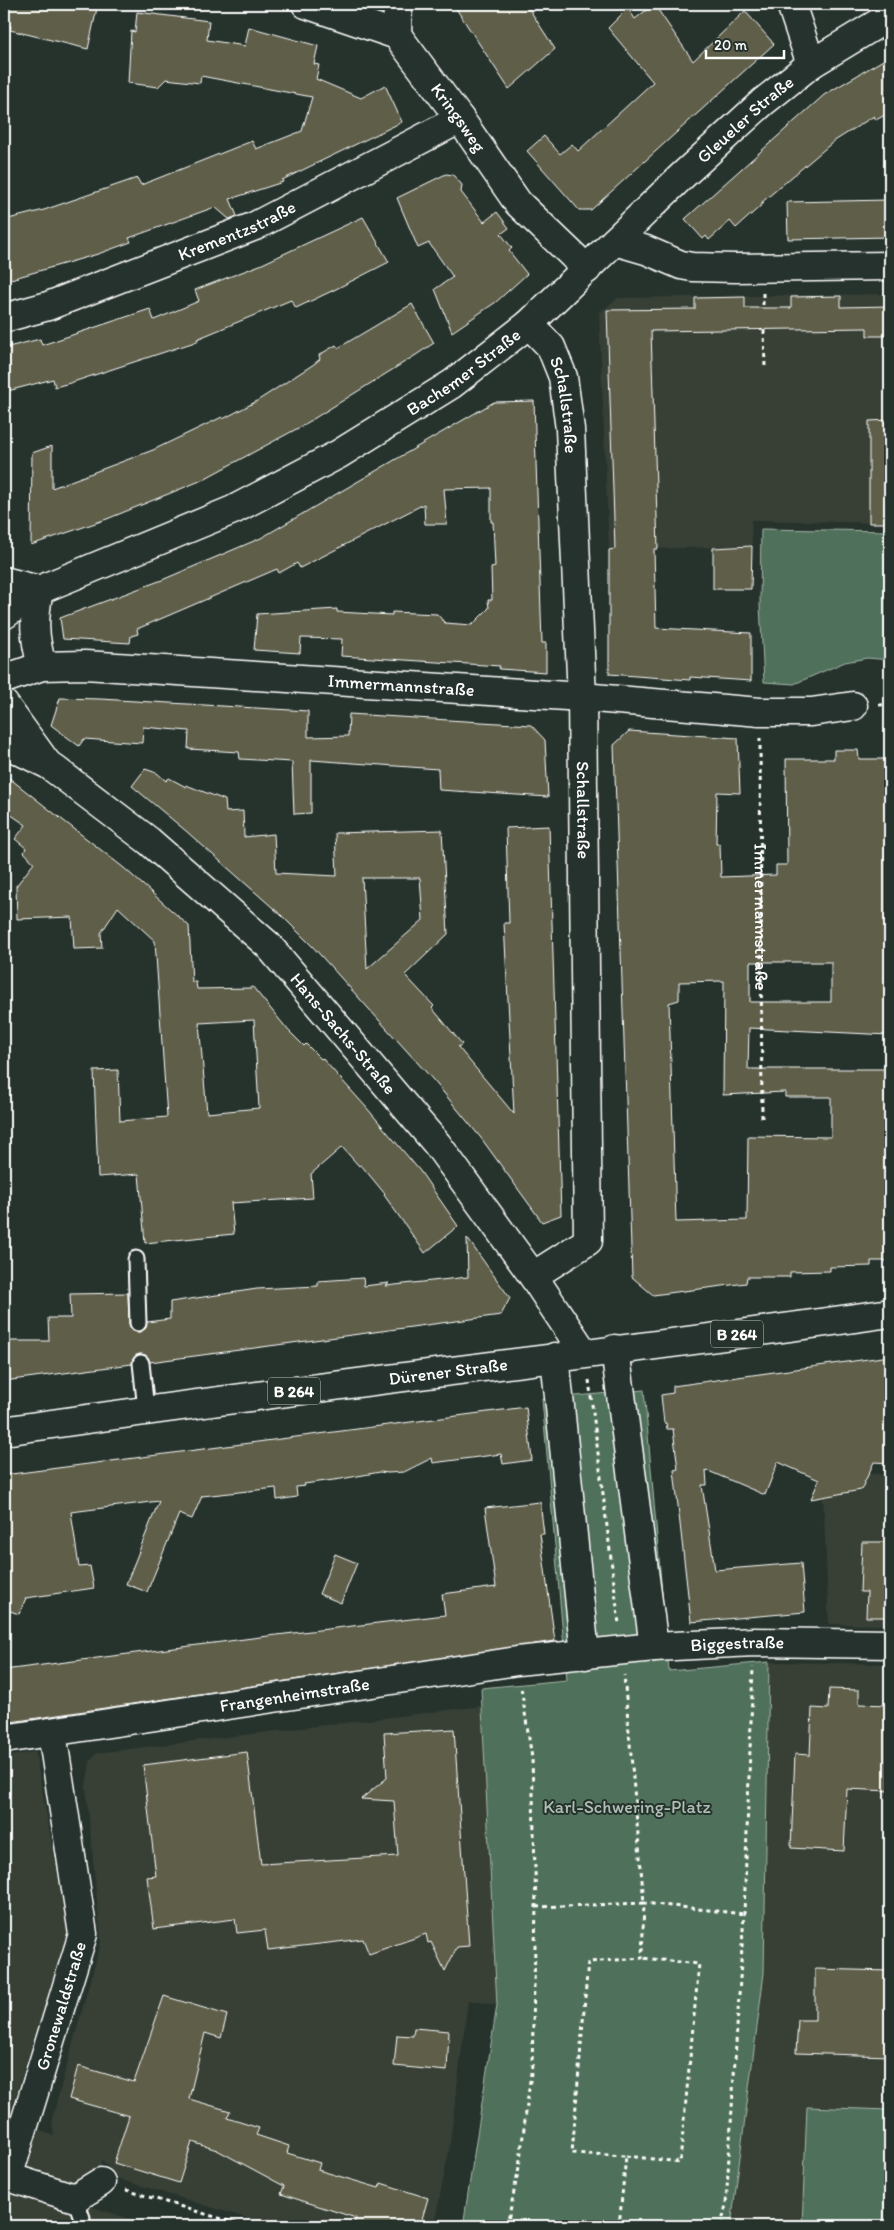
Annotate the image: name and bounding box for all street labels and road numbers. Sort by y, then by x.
street label: Gleueler Straße [692,71,798,168]
street label: Kringsweg [426,79,491,157]
street label: Krementzstraße [175,196,300,266]
street label: Bachemer Straße [403,324,525,420]
street label: Schallstraße [545,353,582,454]
street label: Immermannstraße [327,670,475,701]
street label: Schallstraße [572,761,595,859]
street label: Immermannstraße [750,844,772,990]
street label: Hans-Sachs-Straße [285,968,401,1099]
road number: B 264 [711,1320,763,1348]
street label: Dürener Straße [387,1353,509,1390]
road number: B 264 [268,1378,320,1404]
street label: Biggestraße [690,1631,784,1656]
street label: Frangenheimstraße [218,1673,371,1717]
street label: Gronewaldstraße [31,1939,91,2073]

